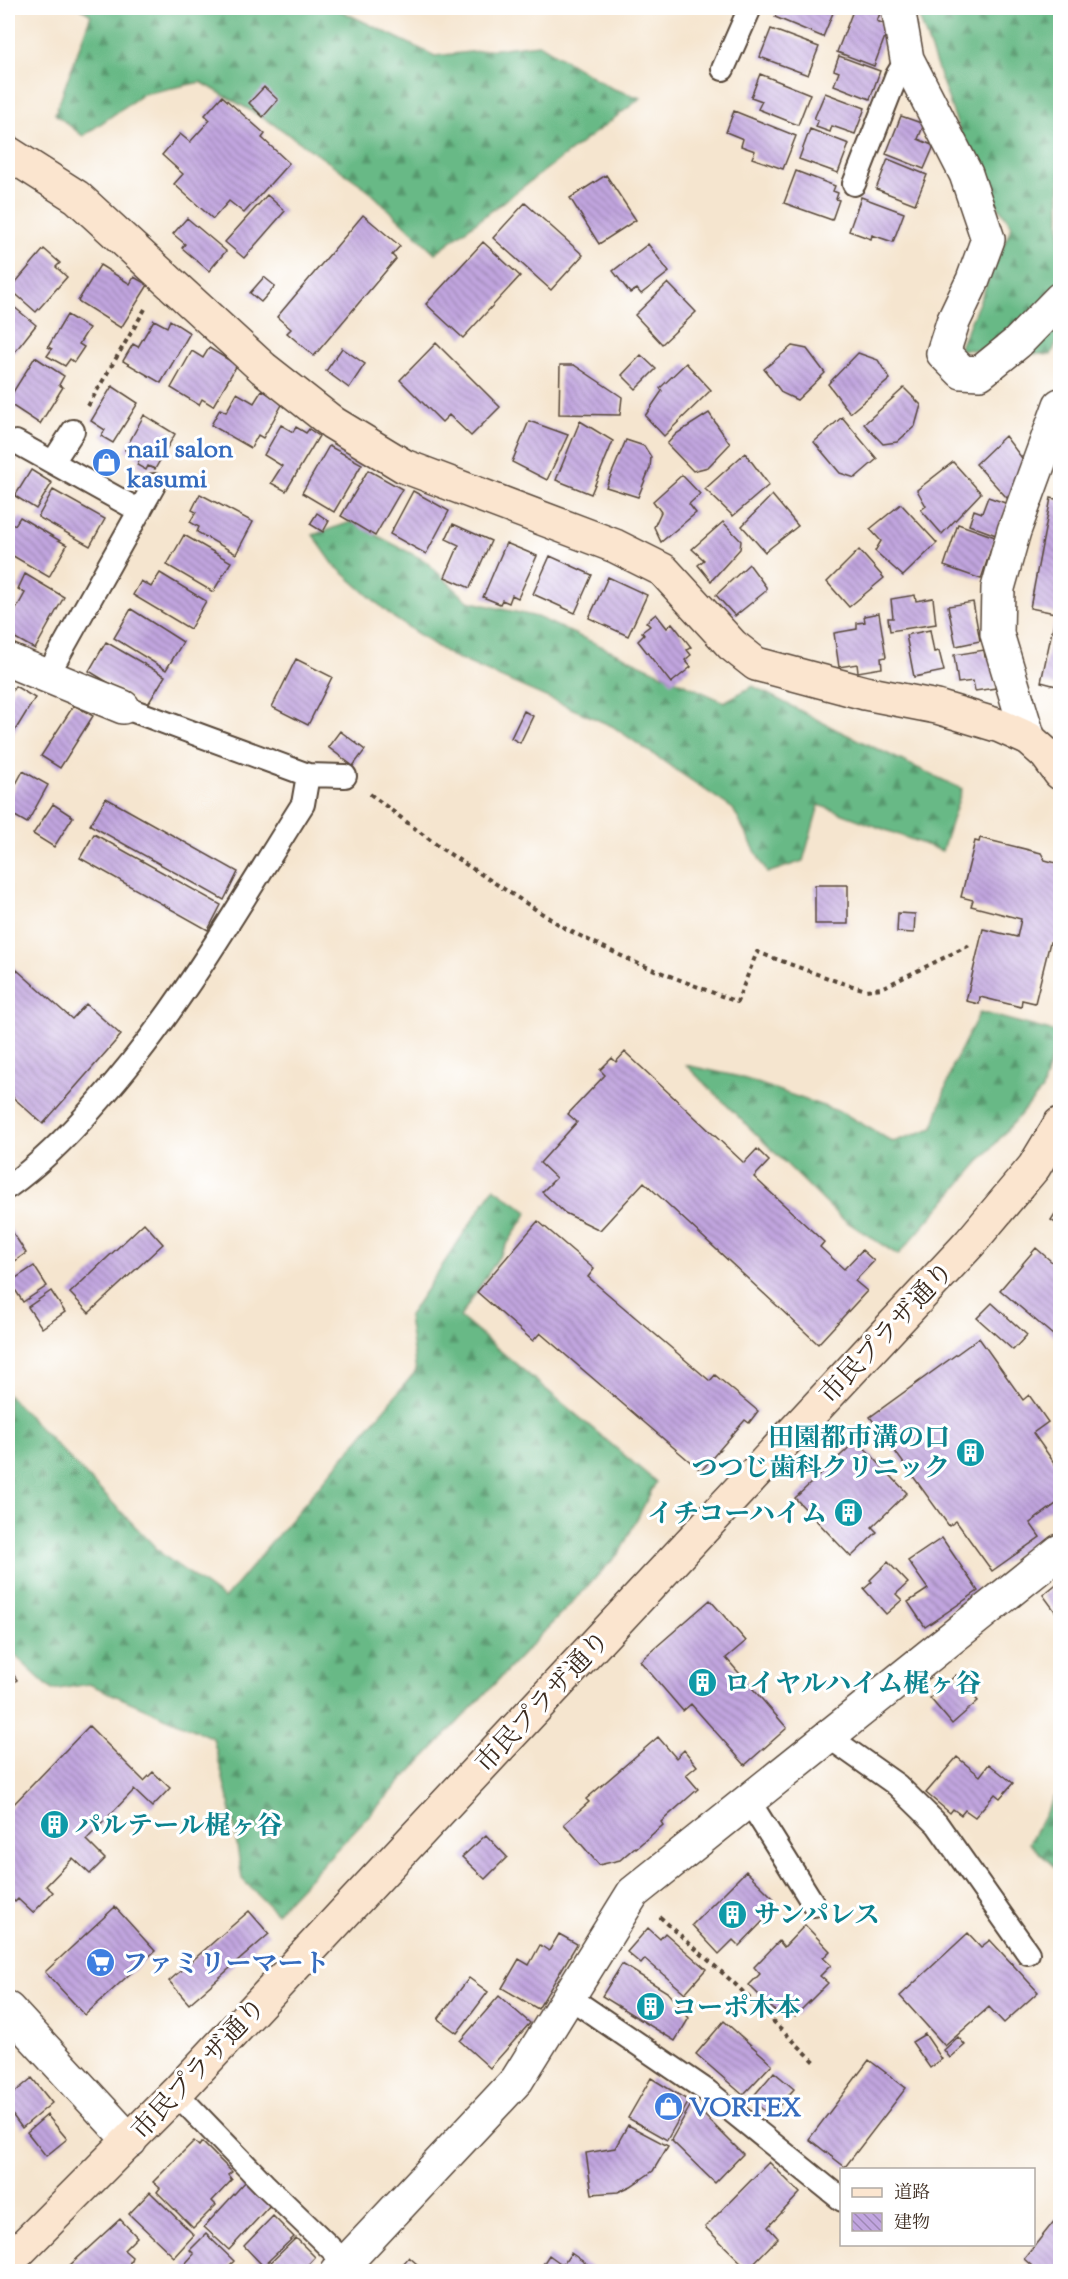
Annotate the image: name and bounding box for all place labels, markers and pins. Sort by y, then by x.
place label: nail salon kasumi [126,432,234,499]
shop icon: nail salon kasumi [90,447,122,479]
place label: 田園都市溝の口 つつじ歯科クリニック [692,1421,950,1488]
building icon: 田園都市溝の口 つつじ歯科クリニック [955,1436,987,1468]
place label: イチコーハイム [647,1497,827,1534]
building icon: イチコーハイム [832,1497,864,1529]
building icon: ロイヤルハイム梶ヶ谷 [687,1667,719,1699]
place label: ロイヤルハイム梶ヶ谷 [724,1667,981,1704]
building icon: パルテール梶ヶ谷 [38,1809,70,1841]
place label: パルテール梶ヶ谷 [75,1809,282,1846]
building icon: サンパレス [717,1898,749,1930]
place label: サンパレス [754,1898,880,1935]
supermarket icon: ファミリーマート [85,1947,117,1979]
place label: ファミリーマート [122,1947,329,1984]
building icon: コーポ木本 [634,1991,666,2023]
place label: コーポ木本 [671,1991,801,2028]
shop icon: VORTEX [652,2091,684,2123]
place label: VORTEX [689,2091,802,2128]

